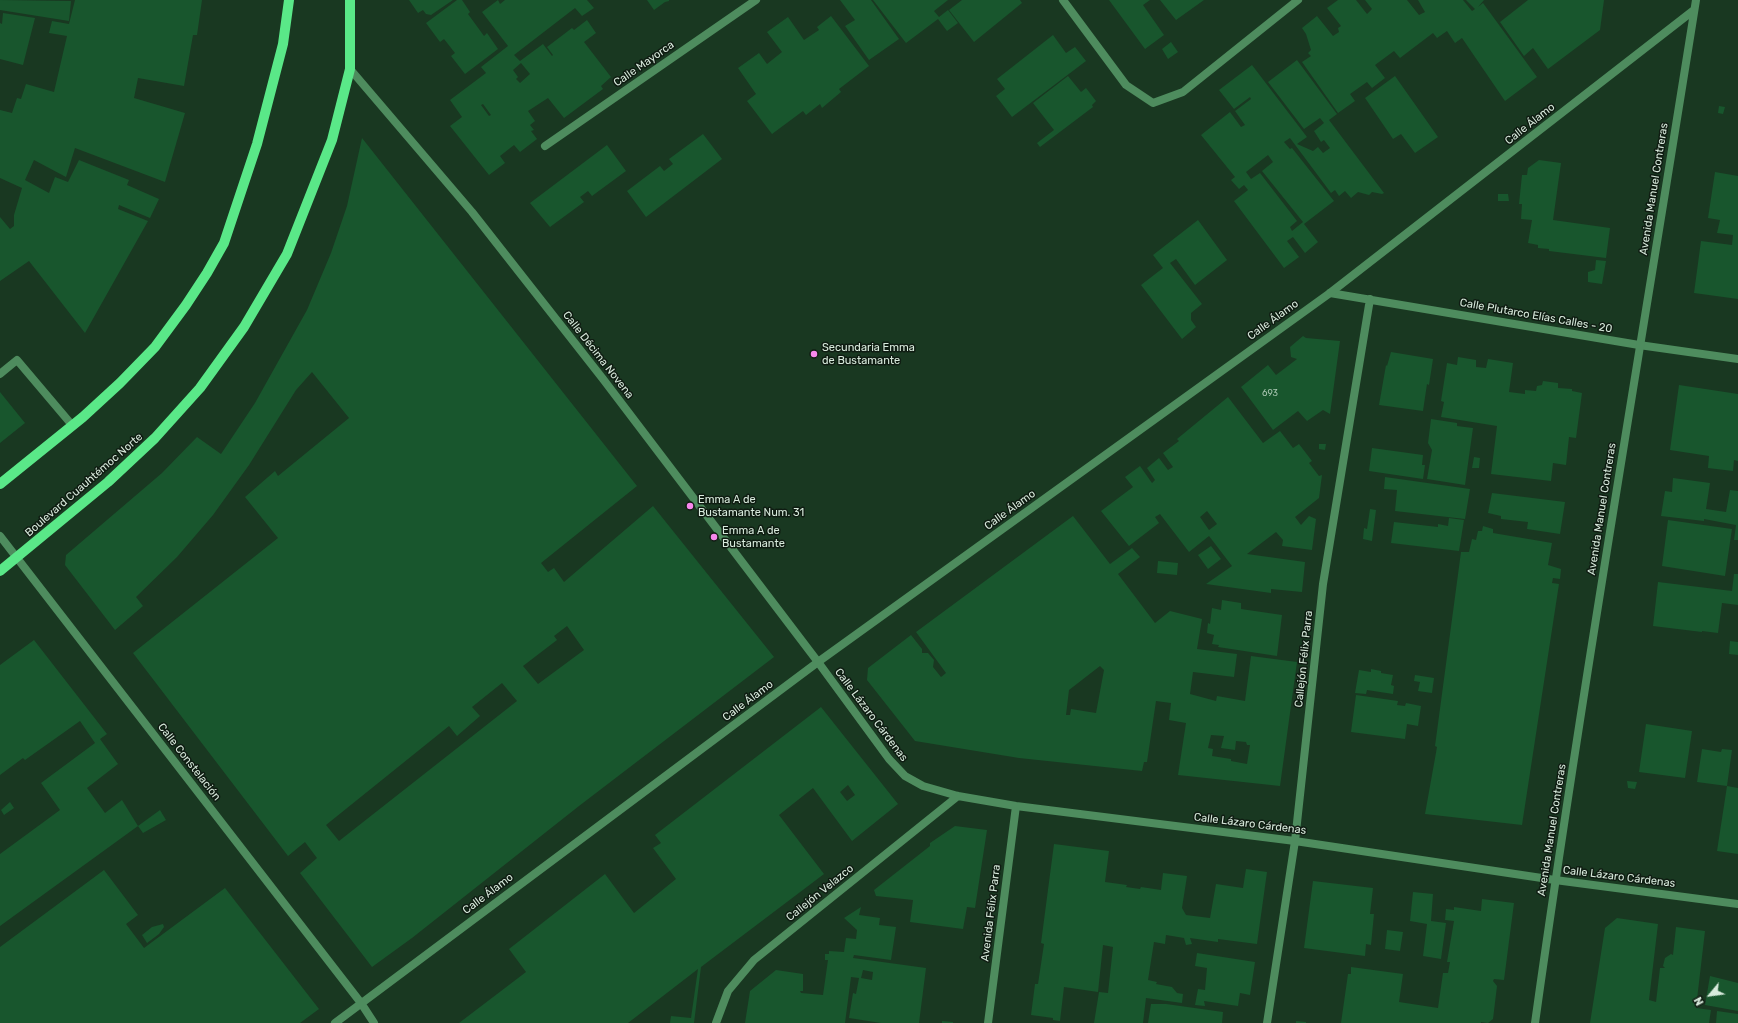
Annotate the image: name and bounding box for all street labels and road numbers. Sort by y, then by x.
street label: Calle Mayorca [611,38,677,90]
street label: Calle Álamo [1502,100,1558,148]
street label: Avenida Manuel Contreras [1637,122,1671,256]
street label: Calle Plutarco Elías Calles - 20 [1459,296,1613,336]
street label: Calle Álamo [1245,297,1301,343]
street label: Calle Décima Novena [560,309,636,401]
street label: Boulevard Cuauhtémoc Norte [23,430,145,540]
street label: Avenida Manuel Contreras [1585,442,1619,576]
street label: Calle Álamo [982,487,1038,533]
street label: Callejón Félix Parra [1292,610,1316,708]
street label: Calle Lázaro Cárdenas [832,666,910,764]
street label: Calle Álamo [720,678,776,724]
street label: Calle Constelación [155,721,223,803]
street label: Avenida Manuel Contreras [1535,763,1569,897]
street label: Calle Lázaro Cárdenas [1193,811,1307,837]
street label: Callejón Velazco [784,862,856,924]
street label: Avenida Félix Parra [979,864,1003,962]
street label: Calle Lázaro Cárdenas [1562,864,1676,890]
street label: Calle Álamo [460,871,516,917]

